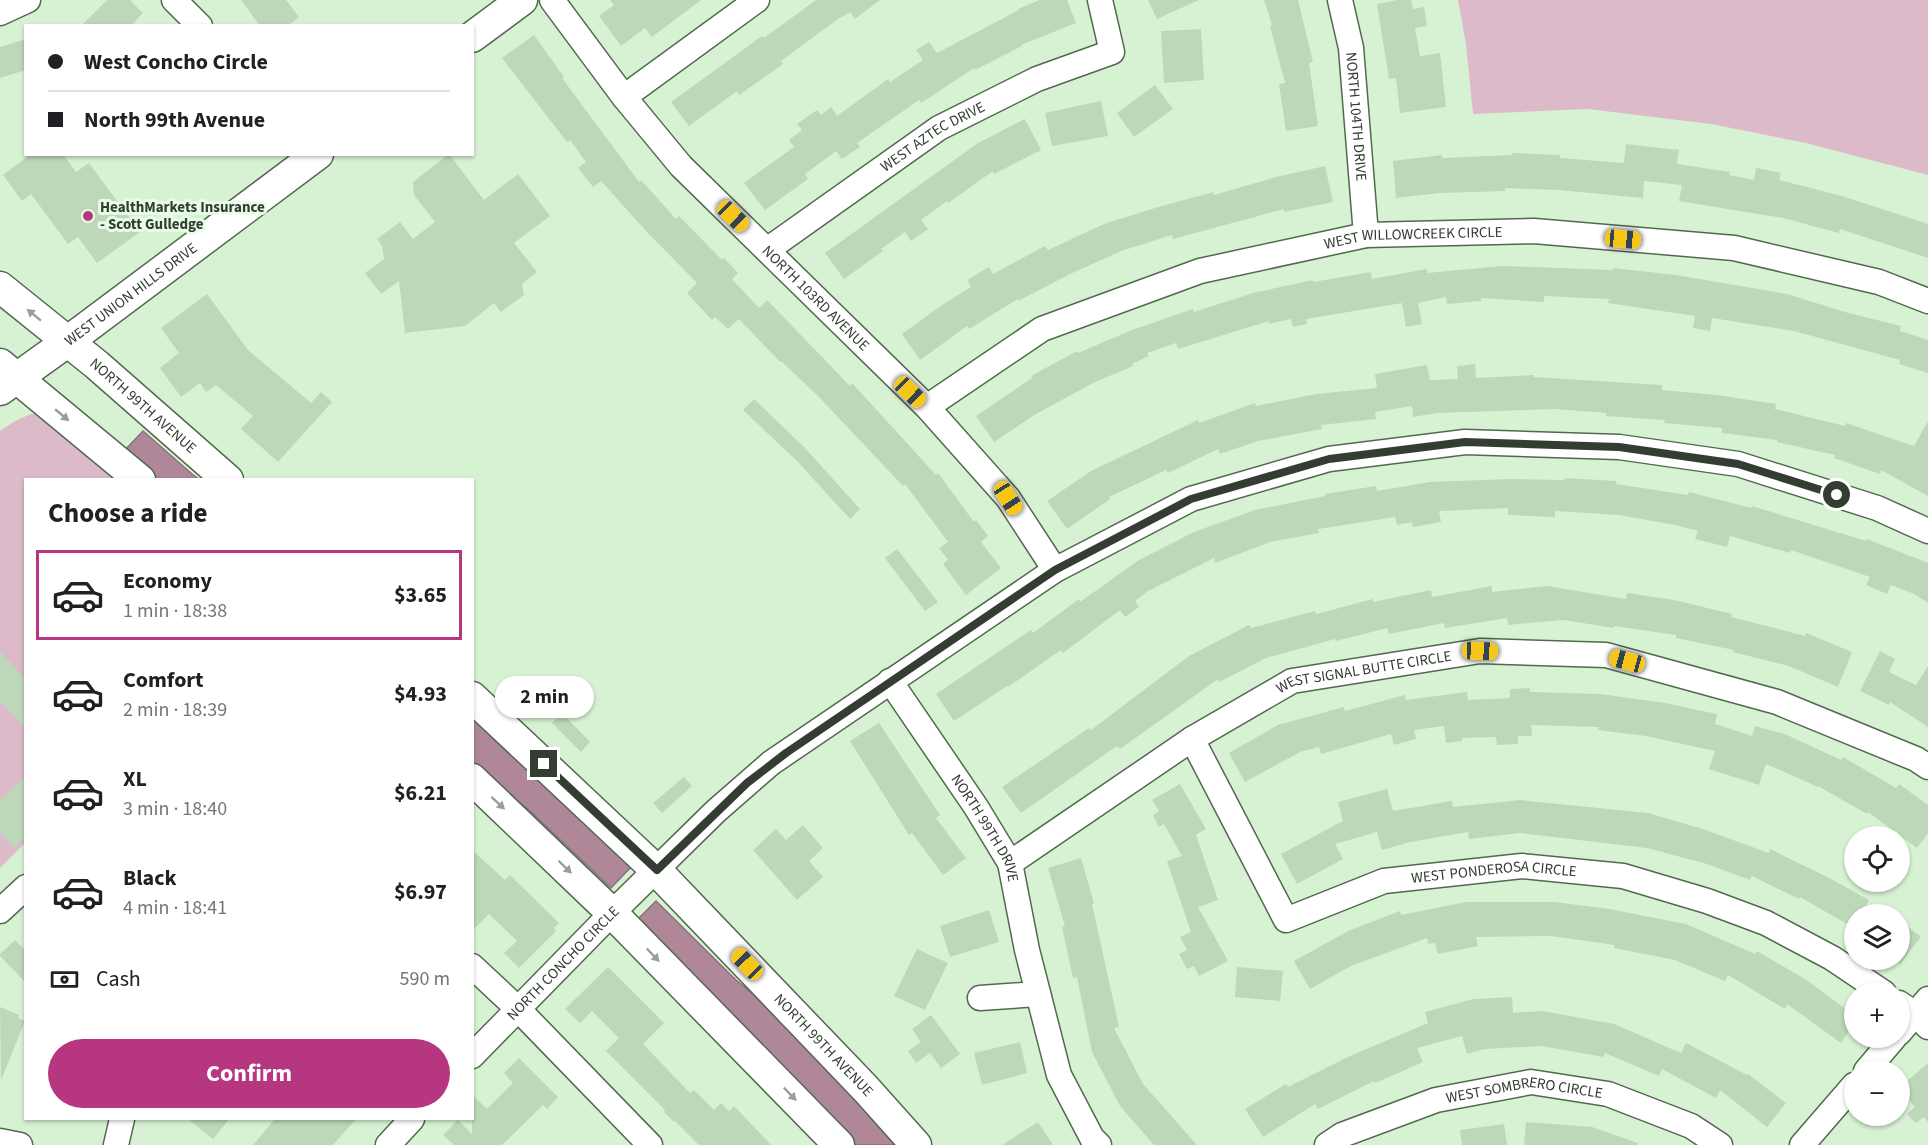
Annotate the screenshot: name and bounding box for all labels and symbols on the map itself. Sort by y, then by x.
street label: NORTH 104TH DRIVE [1340,51,1372,182]
street label: WEST AZTEC DRIVE [876,97,989,177]
place label: HealthMarkets Insurance - Scott Gulledge [100,197,265,235]
car [714,197,752,235]
marker: HealthMarkets Insurance - Scott Gulledge [81,209,95,223]
street label: WEST WILLOWCREEK CIRCLE [1322,222,1503,255]
car [1604,228,1642,250]
street label: WEST UNION HILLS DRIVE [60,238,202,351]
street label: NORTH 103RD AVENUE [757,241,874,356]
one-way arrow [26,309,41,321]
street label: NORTH 99TH AVENUE [85,353,201,459]
car [891,373,929,411]
one-way arrow [54,409,70,422]
car [991,478,1025,518]
route start [1823,481,1850,508]
car [1462,641,1498,661]
street label: WEST SIGNAL BUTTE CIRCLE [1272,646,1453,699]
car [1607,648,1647,674]
callout: 2 min [494,677,594,719]
route end [530,750,557,777]
street label: NORTH 99TH DRIVE [946,770,1023,884]
one-way arrow [491,795,505,809]
street label: WEST PONDEROSA CIRCLE [1410,856,1578,889]
one-way arrow [558,860,572,874]
street label: NORTH CONCHO CIRCLE [502,901,624,1025]
car [728,945,766,983]
one-way arrow [646,948,660,962]
street label: NORTH 99TH AVENUE [769,989,878,1102]
street label: WEST SOMBRERO CIRCLE [1444,1072,1604,1109]
one-way arrow [782,1087,796,1101]

